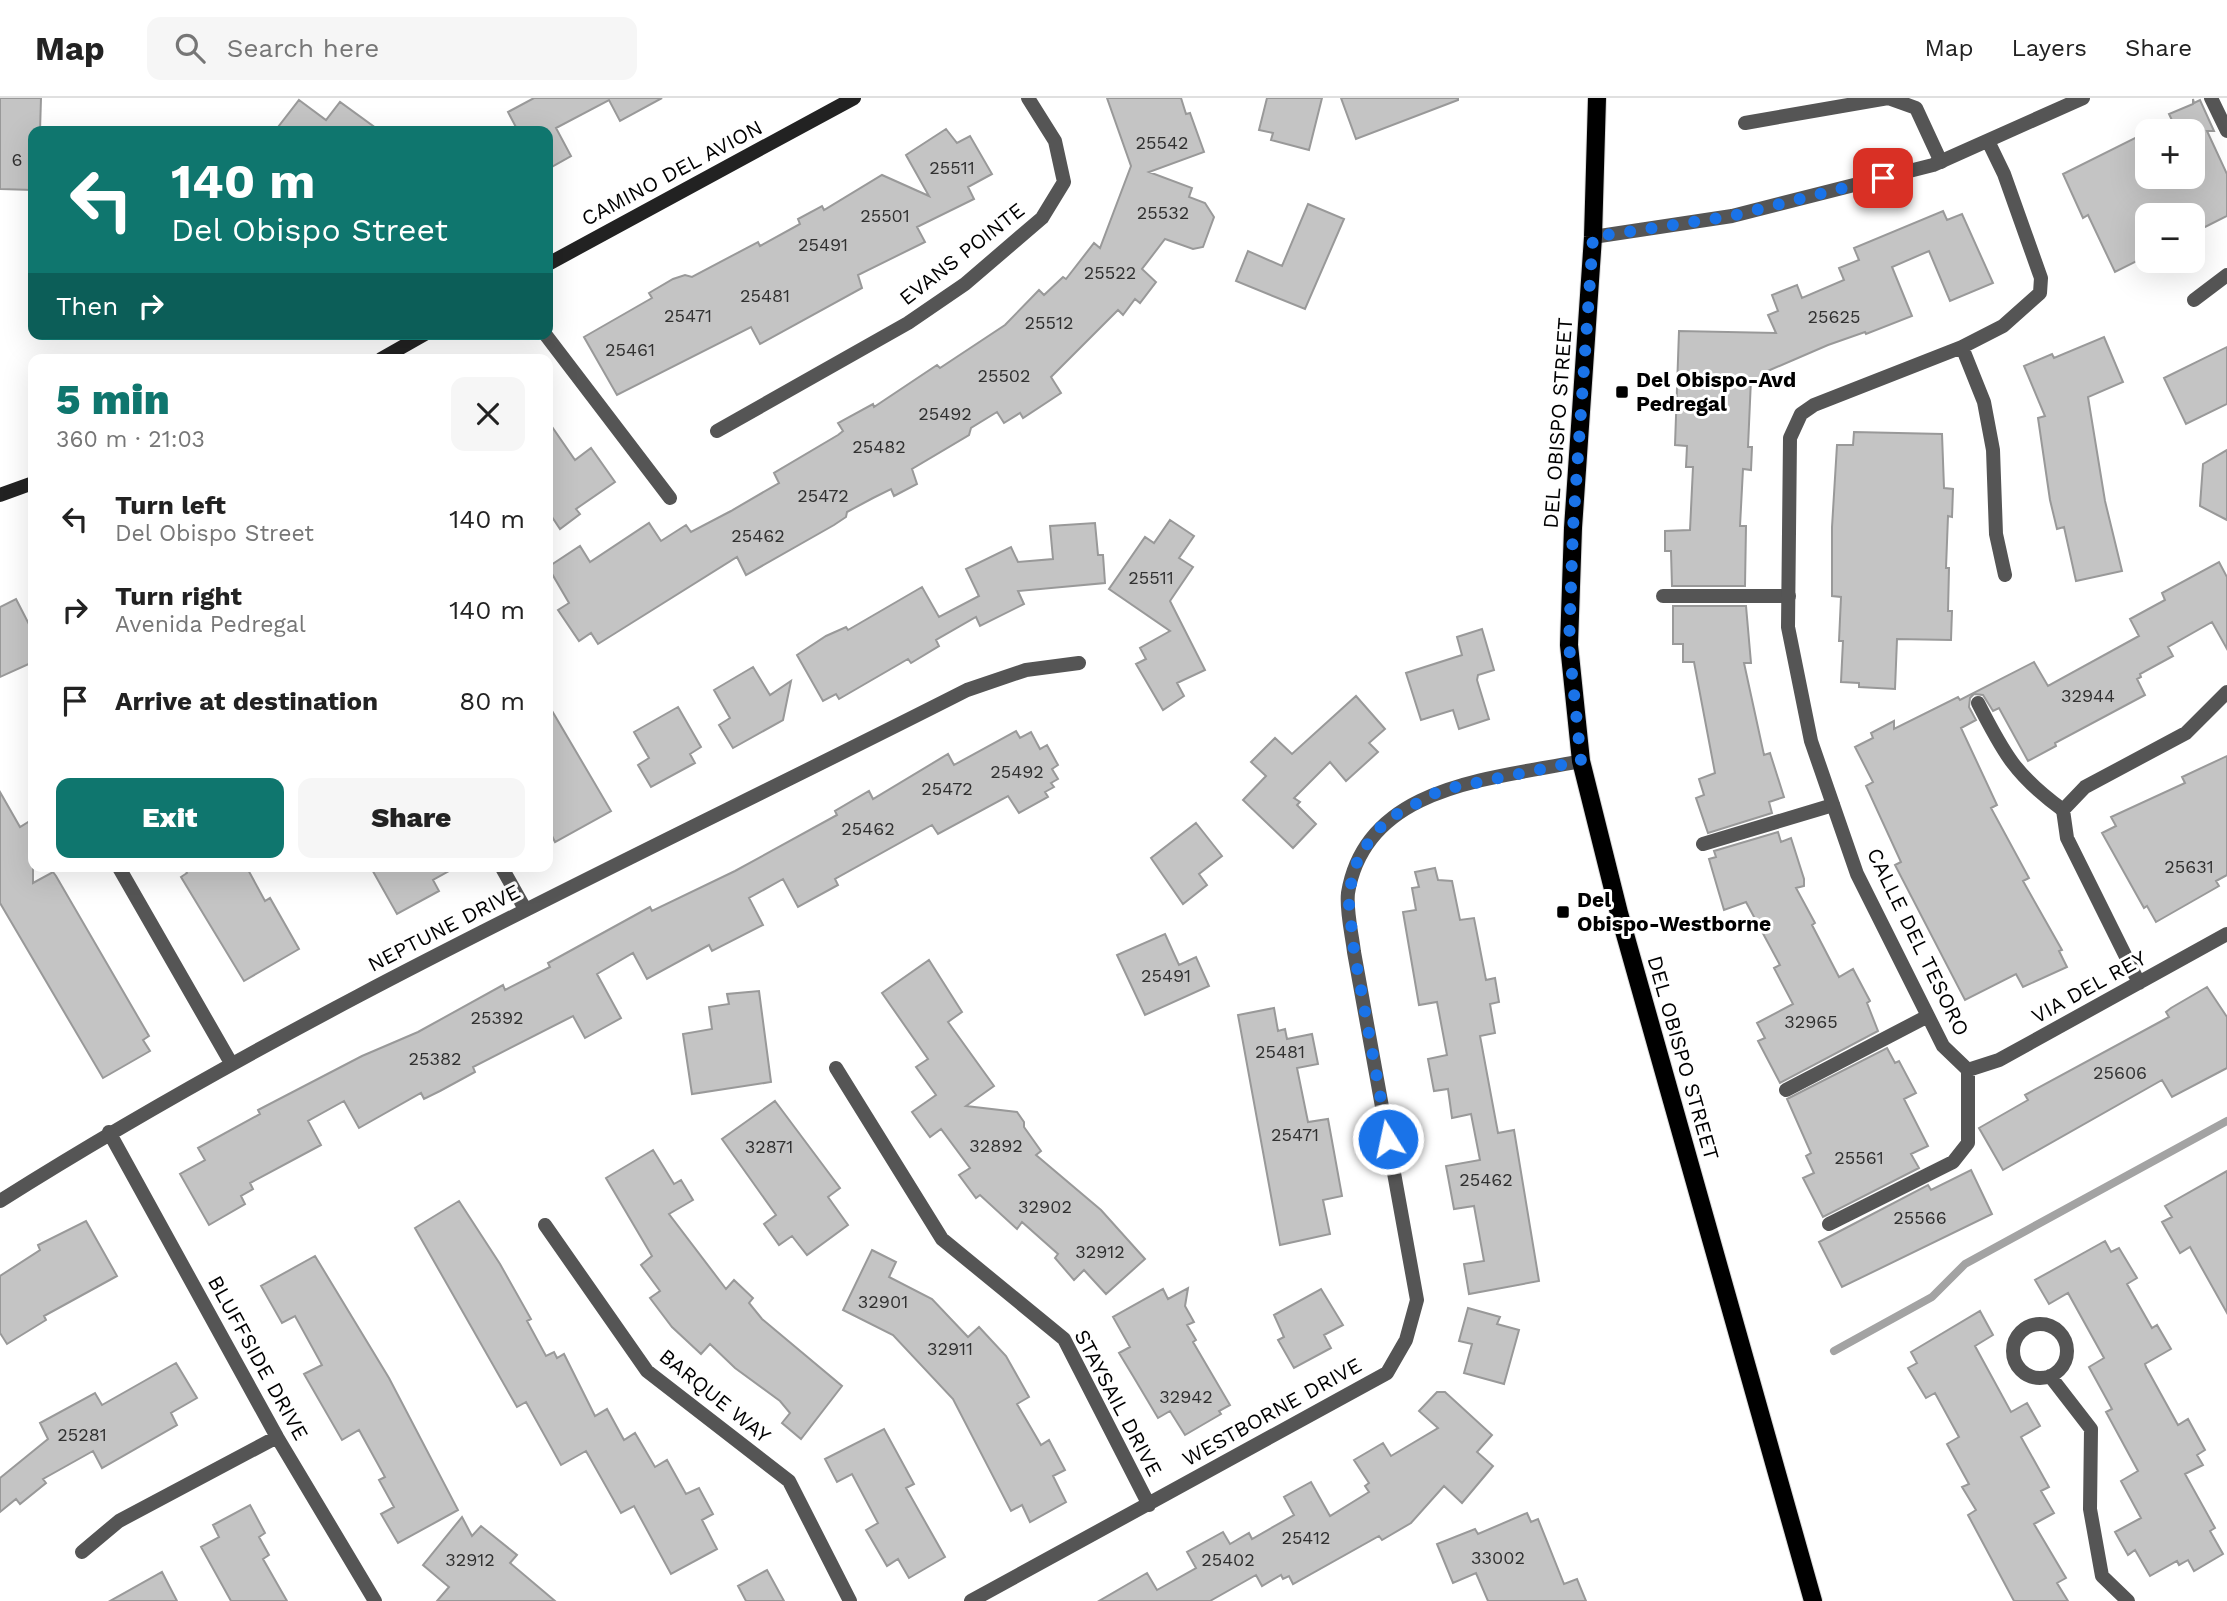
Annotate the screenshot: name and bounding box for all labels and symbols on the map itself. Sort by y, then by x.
street label: CAMINO DEL AVION [577,114,766,231]
house number: 25542 [1136,132,1188,153]
pin [1853,148,1913,208]
house number: 6 [12,149,22,170]
house number: 25511 [929,157,975,178]
street label: EVANS POINTE [894,197,1029,310]
house number: 25532 [1137,202,1189,223]
house number: 25501 [860,205,910,226]
house number: 25491 [798,234,848,255]
house number: 25522 [1084,262,1136,283]
house number: 25481 [740,285,790,306]
house number: 25471 [664,305,712,326]
house number: 25625 [1808,306,1860,327]
house number: 25512 [1025,312,1073,333]
street label: DEL OBISPO STREET [1538,316,1577,529]
house number: 25461 [605,339,655,360]
house number: 25502 [977,365,1031,386]
place label: Del Obispo-Avd Pedregal [1636,367,1796,416]
marker: Del Obispo-Avd Pedregal [1614,384,1630,400]
house number: 25492 [918,403,972,424]
house number: 25482 [852,436,906,457]
house number: 25472 [797,485,849,506]
house number: 25462 [731,525,785,546]
house number: 25511 [1128,567,1174,588]
house number: 32944 [2061,685,2115,706]
house number: 25492 [990,761,1044,782]
house number: 25472 [921,778,973,799]
house number: 25462 [841,818,895,839]
street label: CALLE DEL TESORO [1862,844,1975,1040]
house number: 25631 [2164,856,2214,877]
street label: NEPTUNE DRIVE [363,878,524,977]
place label: Del Obispo-Westborne [1577,887,1771,936]
marker: Del Obispo-Westborne [1555,904,1571,920]
street label: VIA DEL REY [2027,945,2150,1028]
street label: DEL OBISPO STREET [1642,953,1725,1163]
house number: 25491 [1141,965,1191,986]
house number: 25392 [470,1007,524,1028]
house number: 32965 [1784,1011,1838,1032]
house number: 25481 [1255,1041,1305,1062]
house number: 25382 [408,1048,462,1069]
house number: 25606 [2093,1062,2147,1083]
position arrow [1351,1102,1425,1176]
house number: 25471 [1271,1124,1319,1145]
house number: 32892 [969,1135,1023,1156]
house number: 32871 [745,1136,793,1157]
house number: 25561 [1834,1147,1884,1168]
house number: 25462 [1459,1169,1513,1190]
house number: 32902 [1018,1196,1072,1217]
house number: 25566 [1893,1207,1947,1228]
house number: 32912 [1075,1241,1125,1262]
street label: BLUFFSIDE DRIVE [203,1271,314,1444]
house number: 32901 [858,1291,908,1312]
street label: STAYSAIL DRIVE [1069,1325,1168,1480]
house number: 32911 [927,1338,973,1359]
street label: BARQUE WAY [655,1343,776,1448]
street label: WESTBORNE DRIVE [1178,1352,1366,1471]
house number: 32942 [1159,1386,1213,1407]
house number: 25281 [57,1424,107,1445]
house number: 25412 [1281,1527,1331,1548]
house number: 33002 [1471,1547,1525,1568]
house number: 32912 [445,1549,495,1570]
house number: 25402 [1201,1549,1255,1570]

